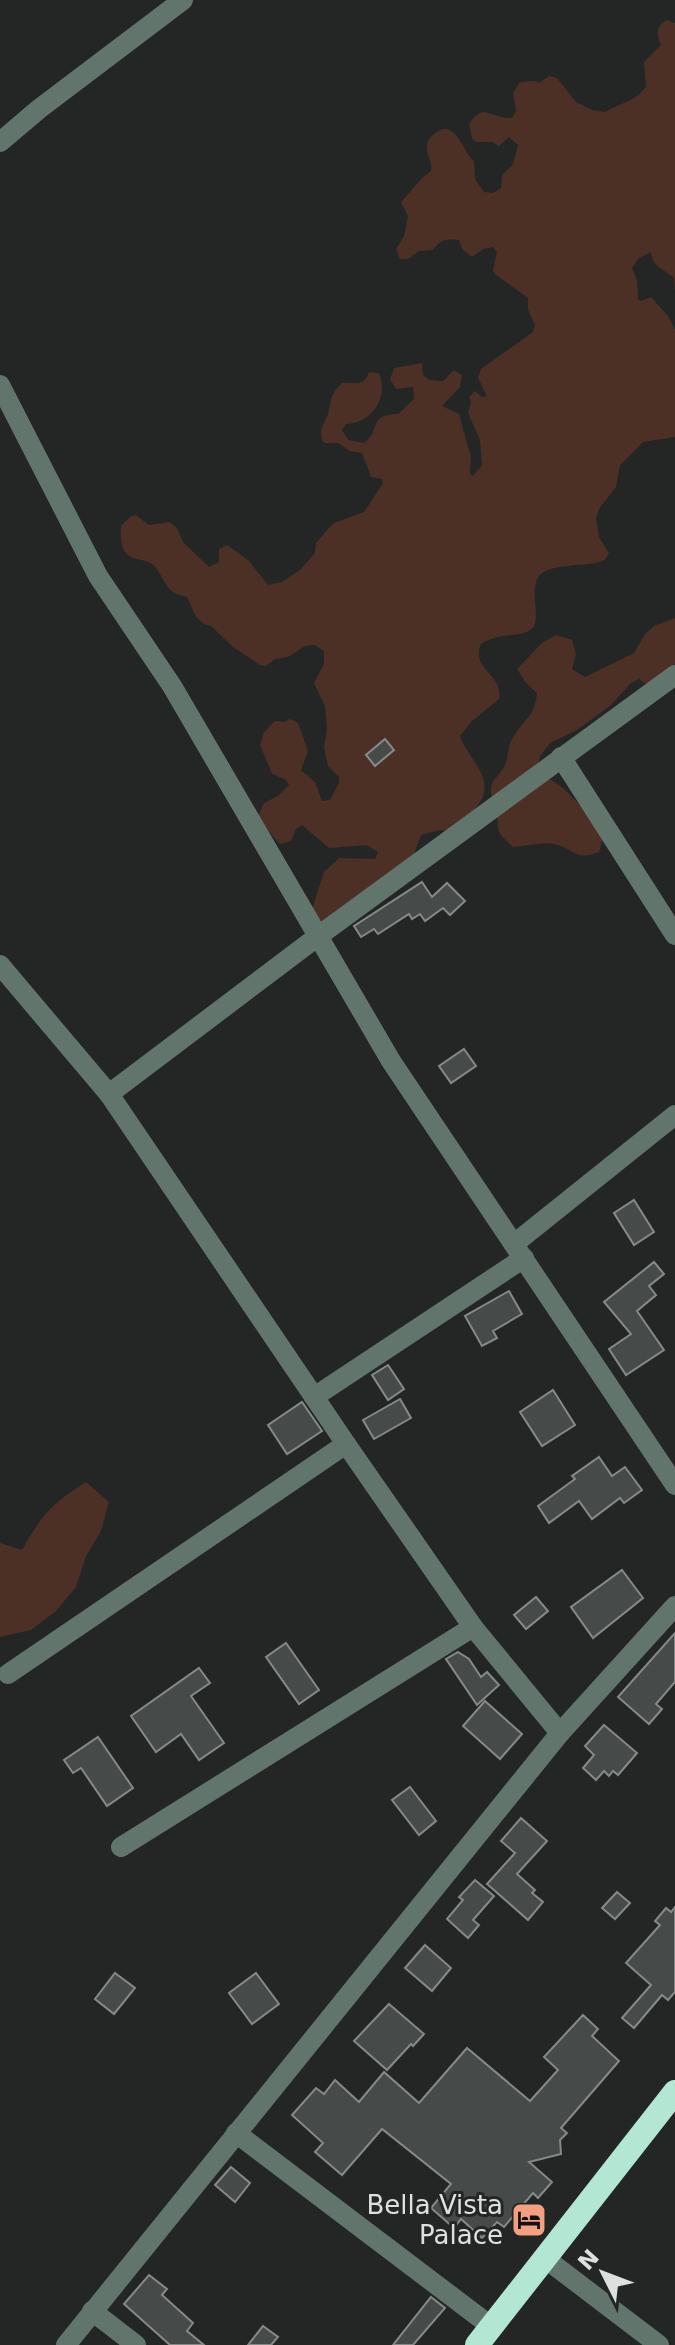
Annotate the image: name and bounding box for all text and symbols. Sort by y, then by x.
place label: Bella Vista Palace [366,2190,503,2250]
hotel icon: Bella Vista Palace [510,2201,548,2239]
north arrow [563,2233,643,2313]
text: N [573,2245,604,2275]

